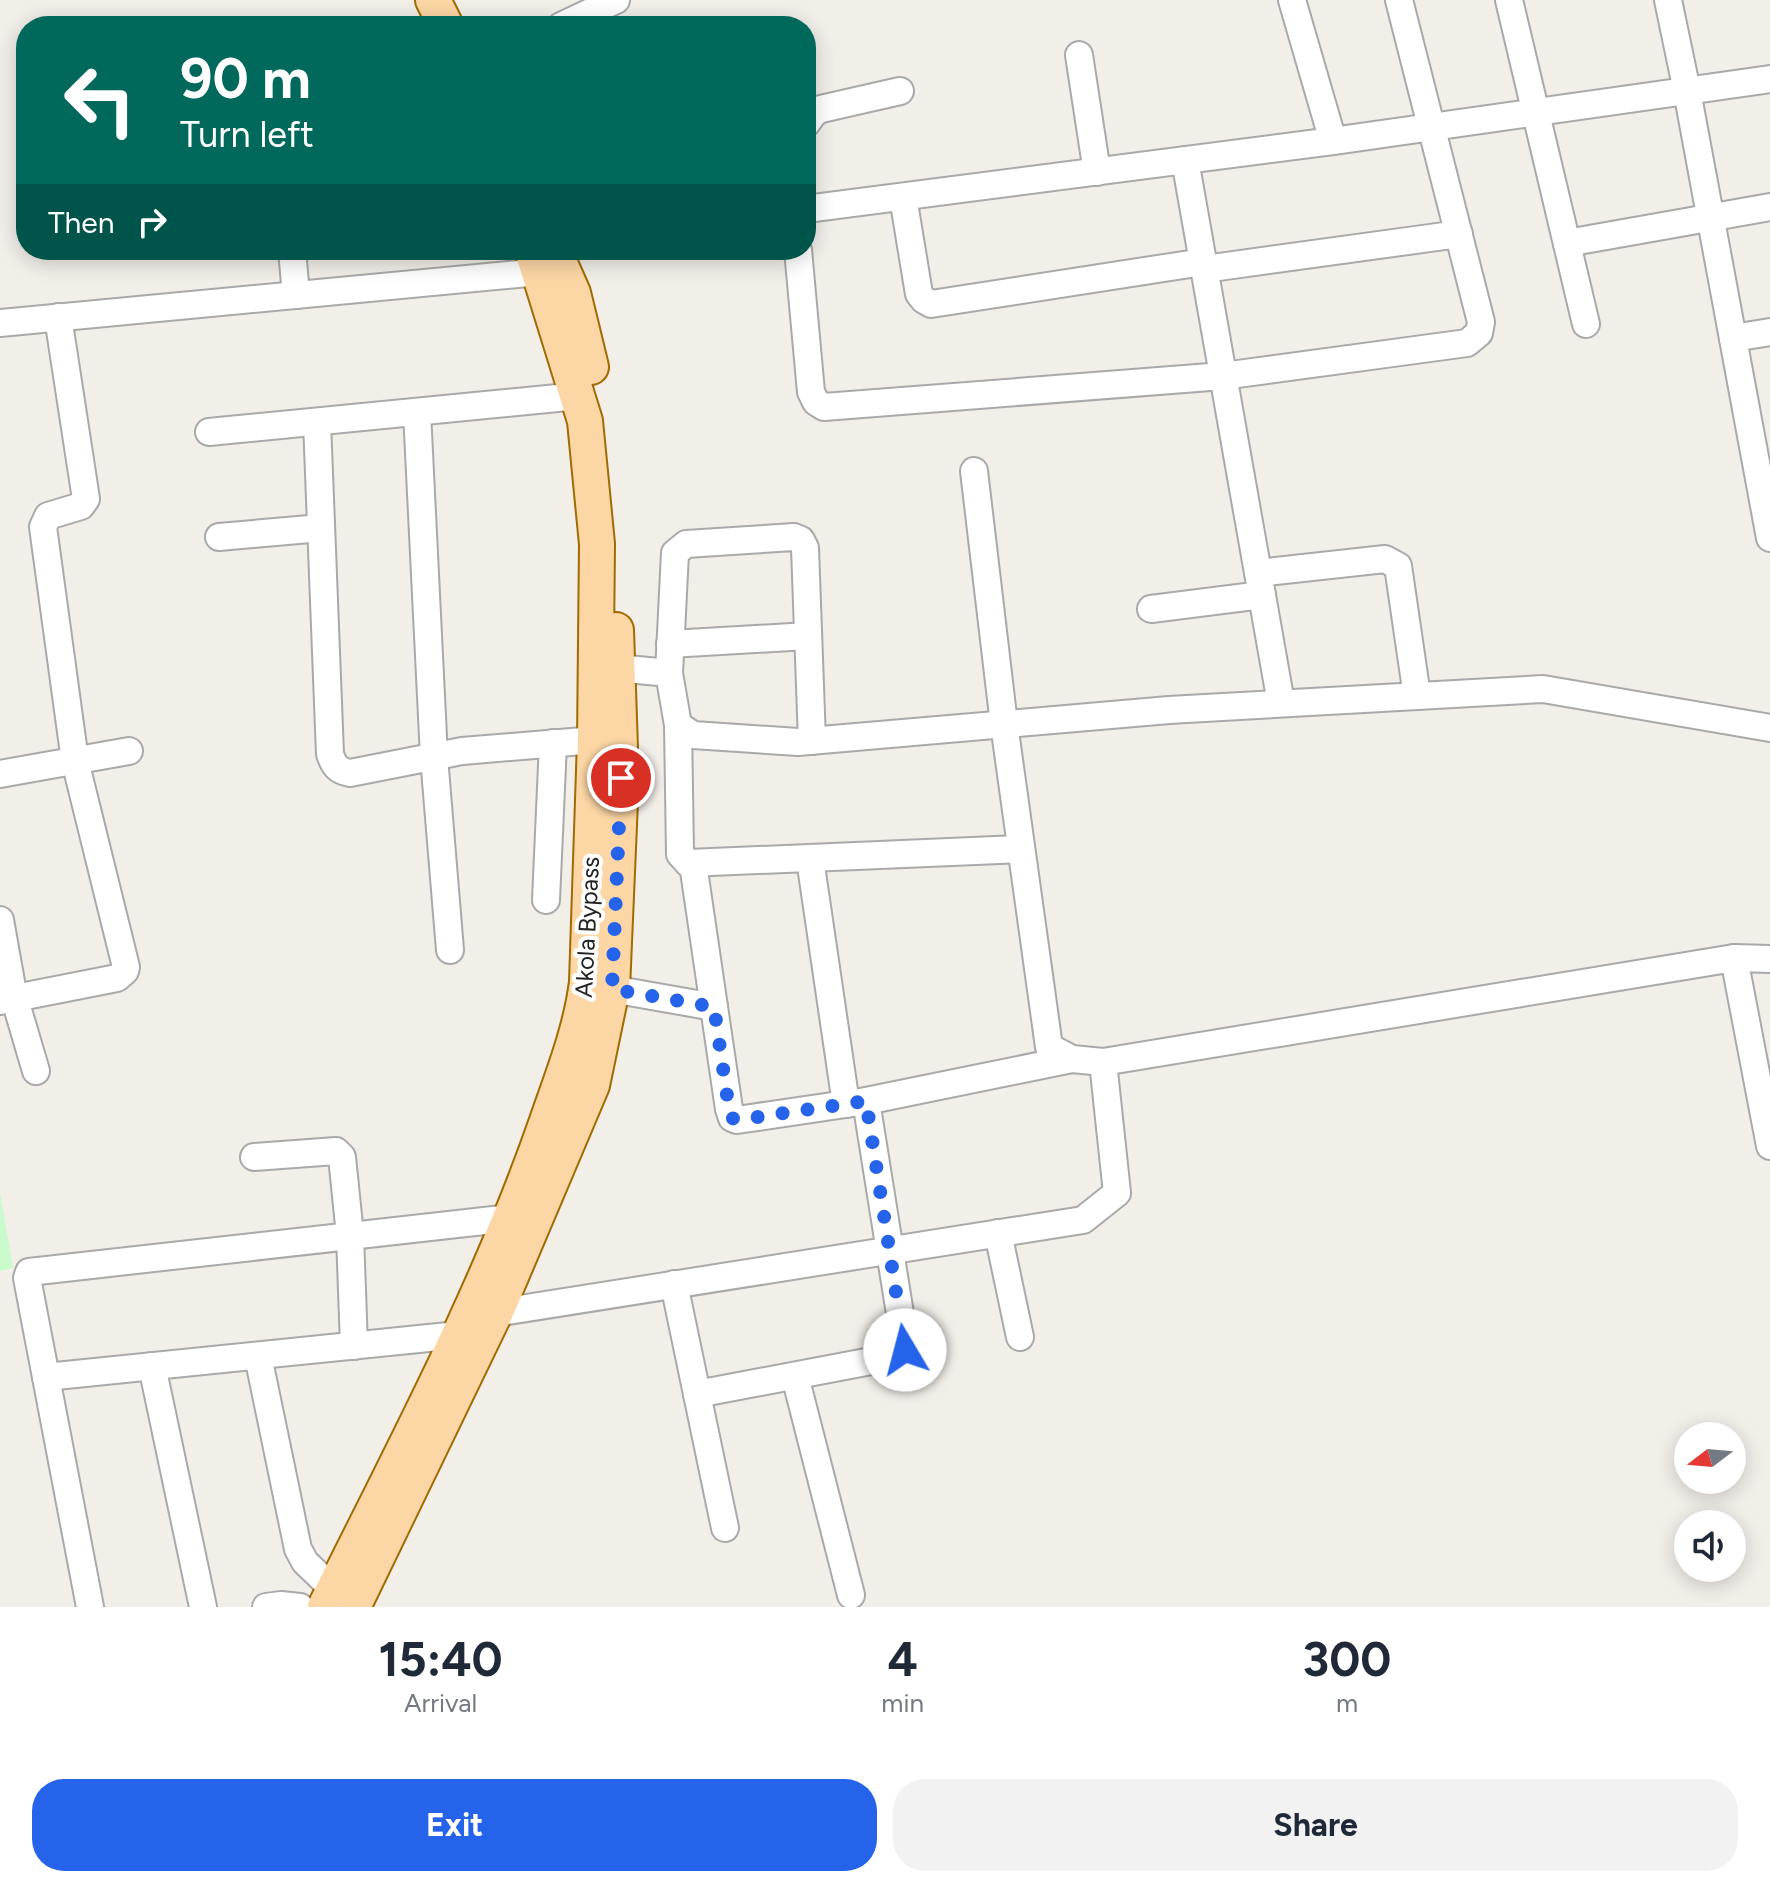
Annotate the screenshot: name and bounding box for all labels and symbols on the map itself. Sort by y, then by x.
pin [587,744,655,812]
street label: Akola Bypass [569,856,605,998]
position arrow [863,1308,947,1392]
north arrow [1674,1422,1746,1494]

